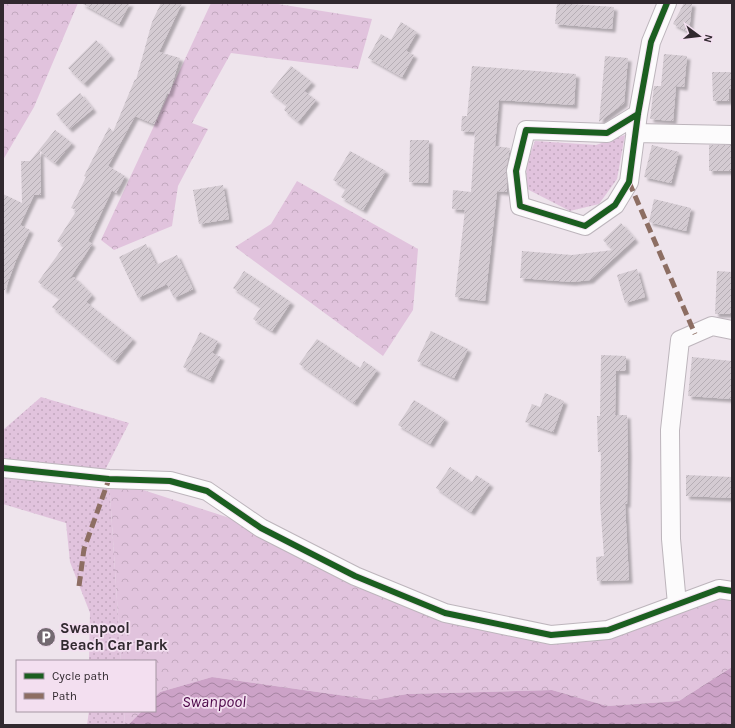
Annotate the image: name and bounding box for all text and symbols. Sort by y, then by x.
north arrow [679,16,719,56]
text: N [701,33,715,44]
place label: Swanpool Beach Car Park [60,619,168,654]
parking icon: Swanpool Beach Car Park [35,626,57,648]
legend [16,660,156,712]
text: Cycle path [52,669,109,683]
text: Path [52,689,77,703]
water label: Swanpool [182,692,246,711]

